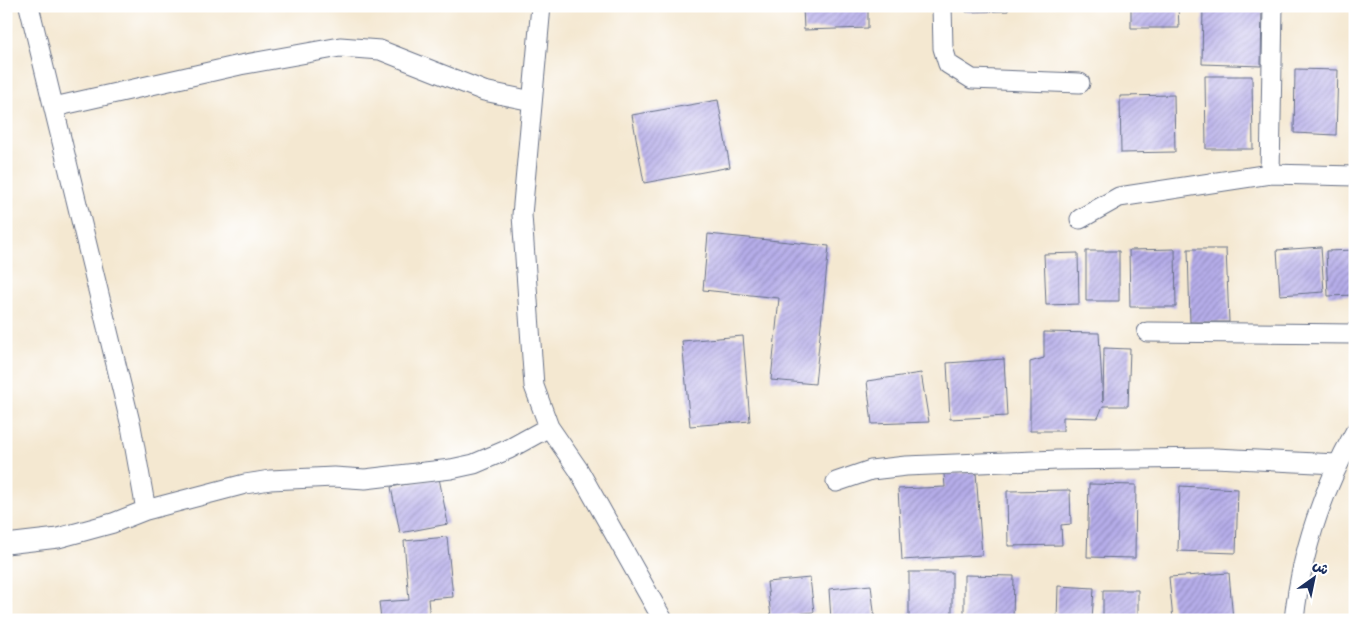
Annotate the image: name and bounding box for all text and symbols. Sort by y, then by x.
north arrow [1288,554,1338,604]
text: ش [1308,555,1333,581]

